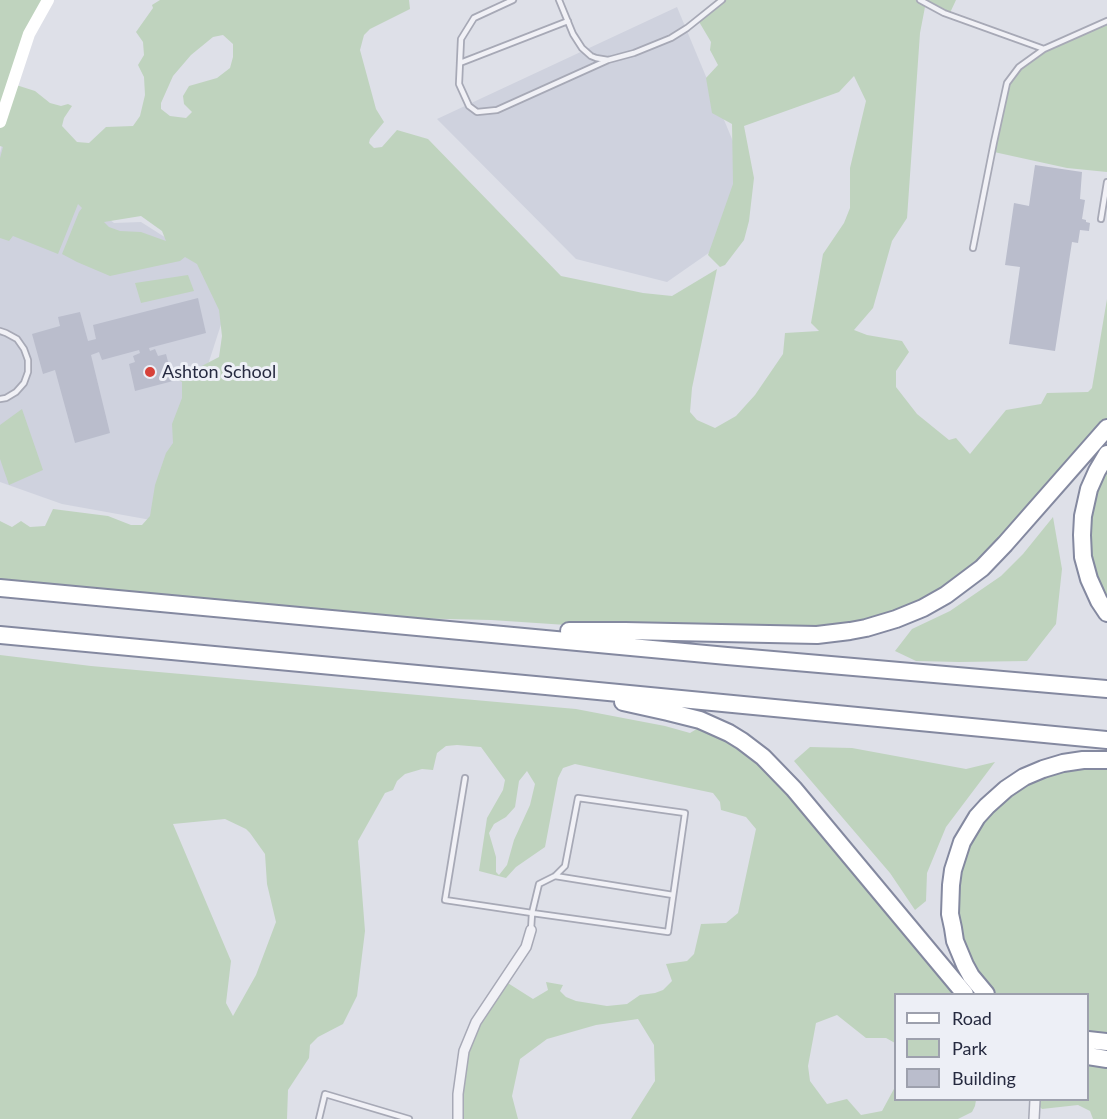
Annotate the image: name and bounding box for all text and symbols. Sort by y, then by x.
place label: Ashton School [162,361,276,383]
marker: Ashton School [143,365,157,379]
legend [894,993,1089,1101]
text: Road [952,1007,992,1029]
text: Park [952,1037,987,1059]
text: Building [952,1067,1016,1089]

